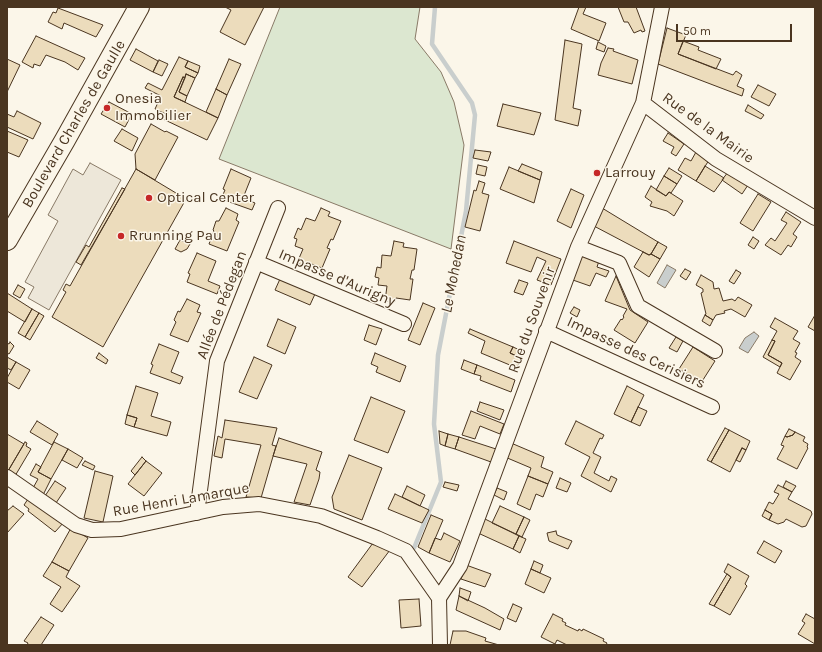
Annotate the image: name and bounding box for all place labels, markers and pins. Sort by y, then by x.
place label: Onesia Immobilier [115,90,191,125]
marker: Onesia Immobilier [102,103,112,113]
place label: Larrouy [605,164,655,182]
marker: Larrouy [592,168,602,178]
place label: Optical Center [157,189,254,207]
marker: Optical Center [144,193,154,203]
place label: Rrunning Pau [129,227,222,245]
marker: Rrunning Pau [116,231,126,241]

